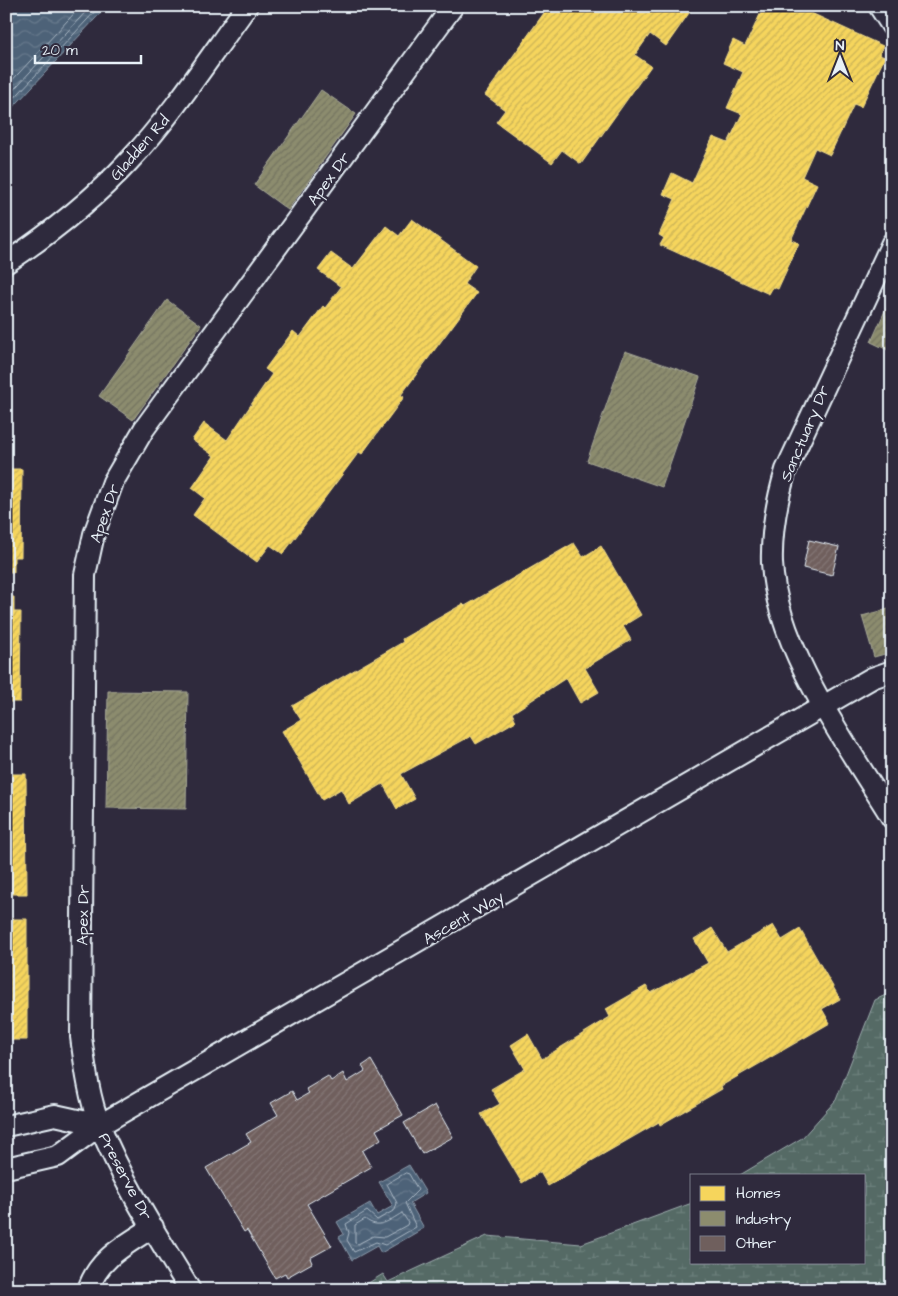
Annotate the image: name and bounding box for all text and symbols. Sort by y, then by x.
scale bar [35,32,141,64]
north arrow [816,32,866,82]
text: N [836,36,845,56]
text: 20 m [42,40,78,61]
street label: Gladden Rd [105,110,175,185]
street label: Apex Dr [302,147,356,210]
street label: Sanctuary Dr [775,382,836,485]
street label: Apex Dr [85,481,125,546]
street label: Apex Dr [71,884,95,946]
street label: Ascent Way [419,886,509,951]
street label: Preserve Dr [93,1129,157,1224]
legend [690,1174,866,1264]
text: Homes [736,1183,781,1204]
text: Industry [736,1209,791,1231]
text: Other [736,1233,776,1254]

